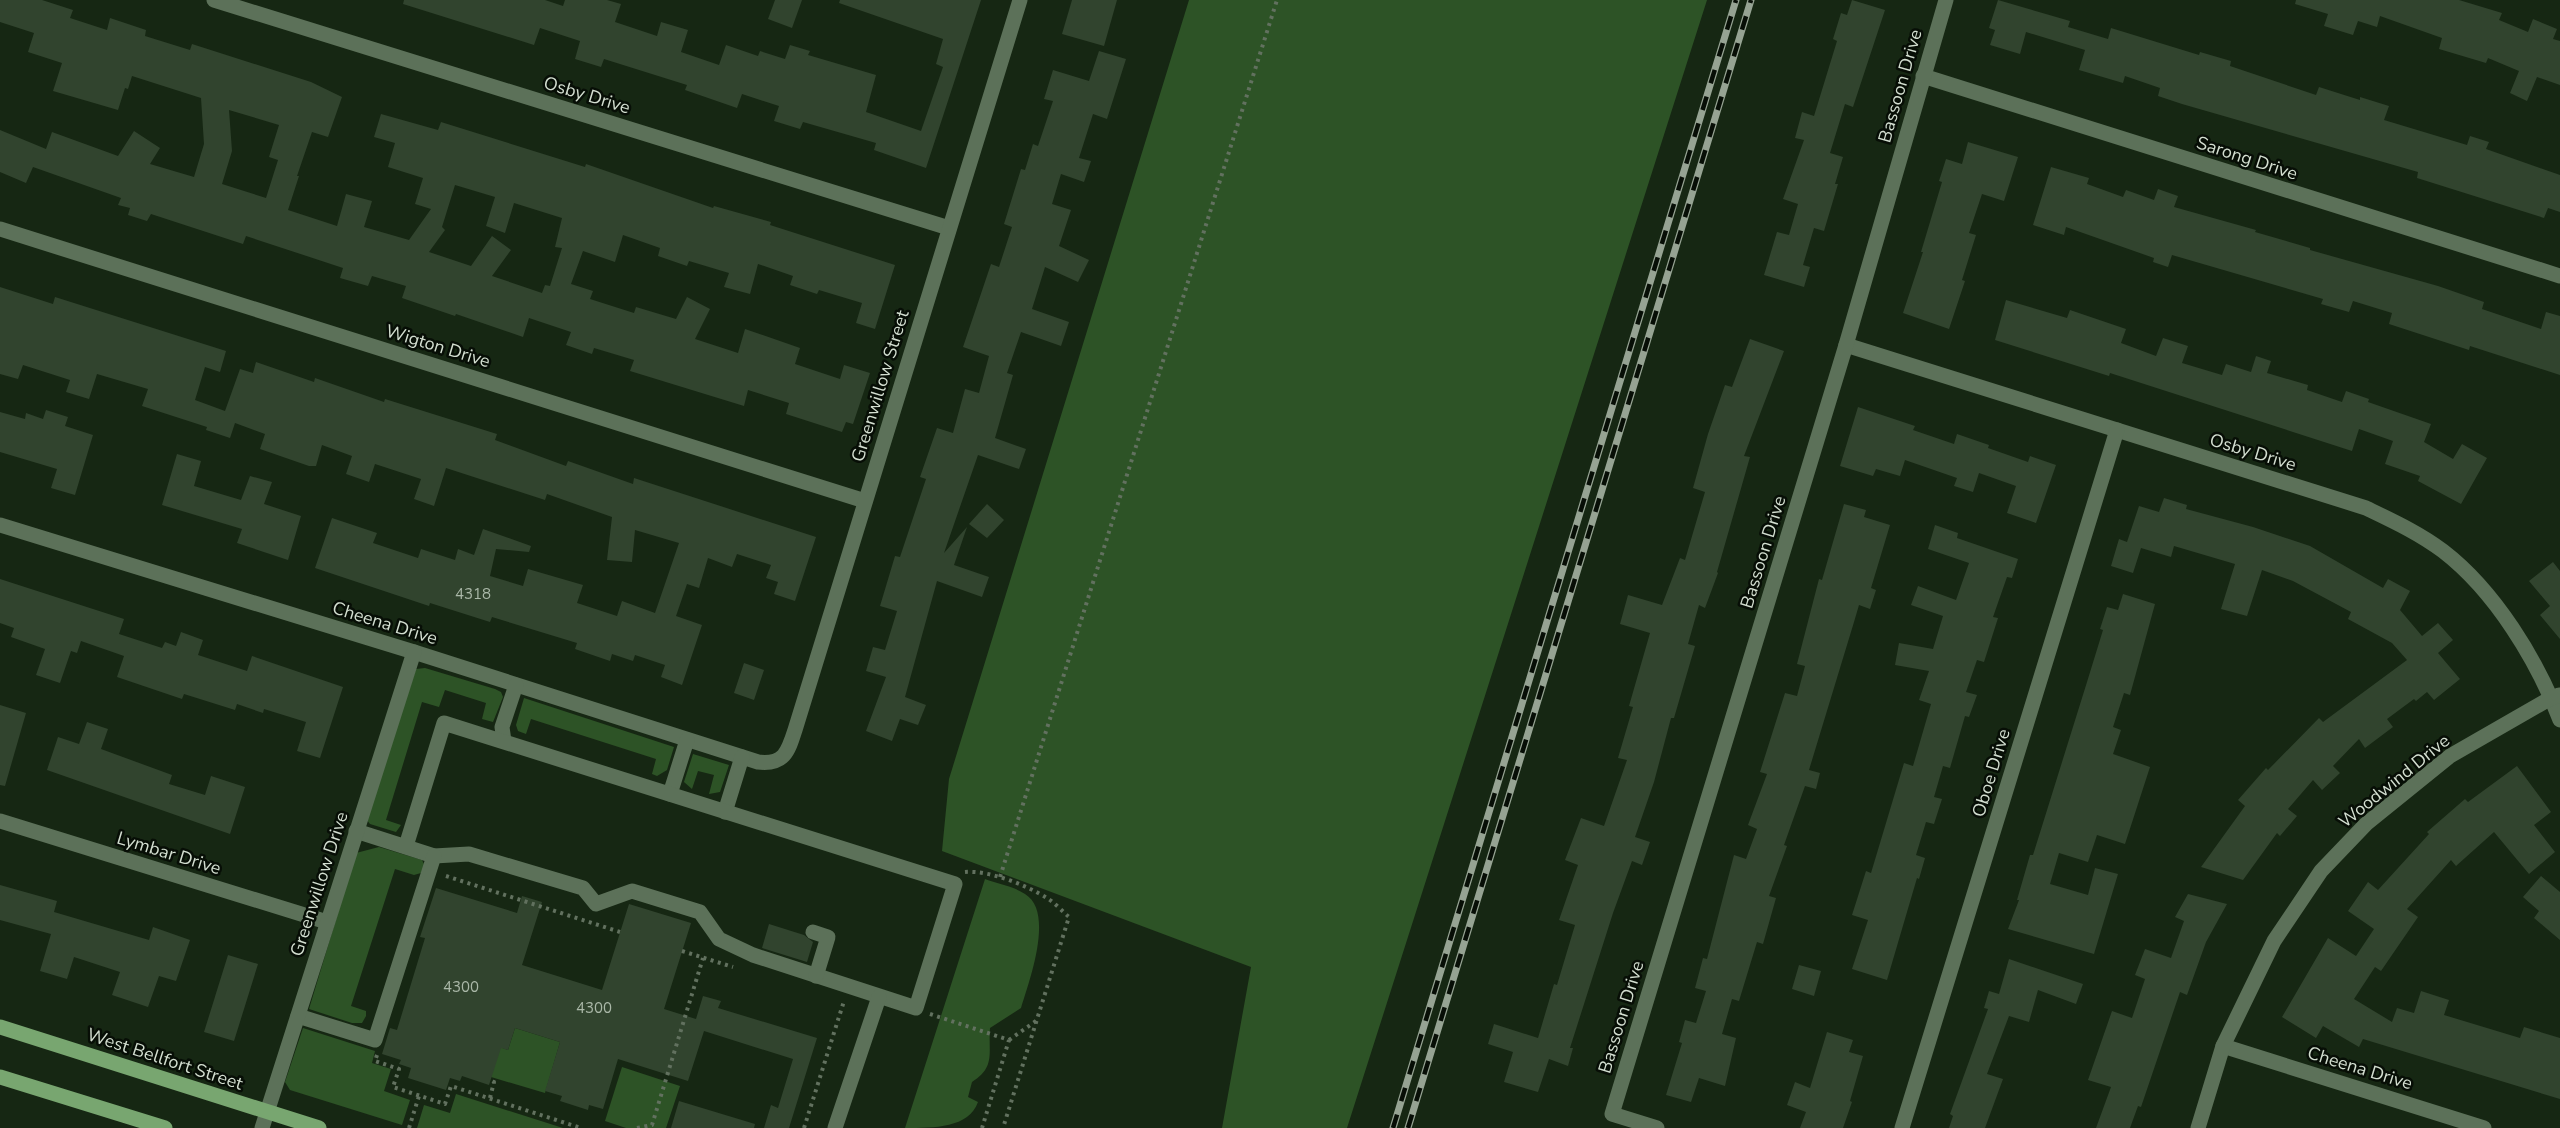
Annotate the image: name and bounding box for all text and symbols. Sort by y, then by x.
street label: Bassoon Drive [1872,27,1928,145]
street label: Osby Drive [541,70,633,120]
street label: Sarong Drive [2193,130,2301,186]
street label: Greenwillow Street [846,307,915,465]
street label: Wigton Drive [383,319,493,373]
street label: Osby Drive [2207,427,2299,477]
street label: Bassoon Drive [1734,493,1792,611]
house number: 4318 [455,584,491,604]
street label: Cheena Drive [330,596,440,650]
street label: Oboe Drive [1966,726,2016,820]
street label: Woodwind Drive [2333,729,2455,833]
street label: Greenwillow Drive [284,809,354,959]
street label: Lymbar Drive [114,826,224,880]
street label: Bassoon Drive [1592,958,1650,1076]
house number: 4300 [443,977,479,997]
house number: 4300 [576,998,612,1018]
street label: West Bellfort Street [84,1022,247,1096]
street label: Cheena Drive [2305,1041,2415,1095]

